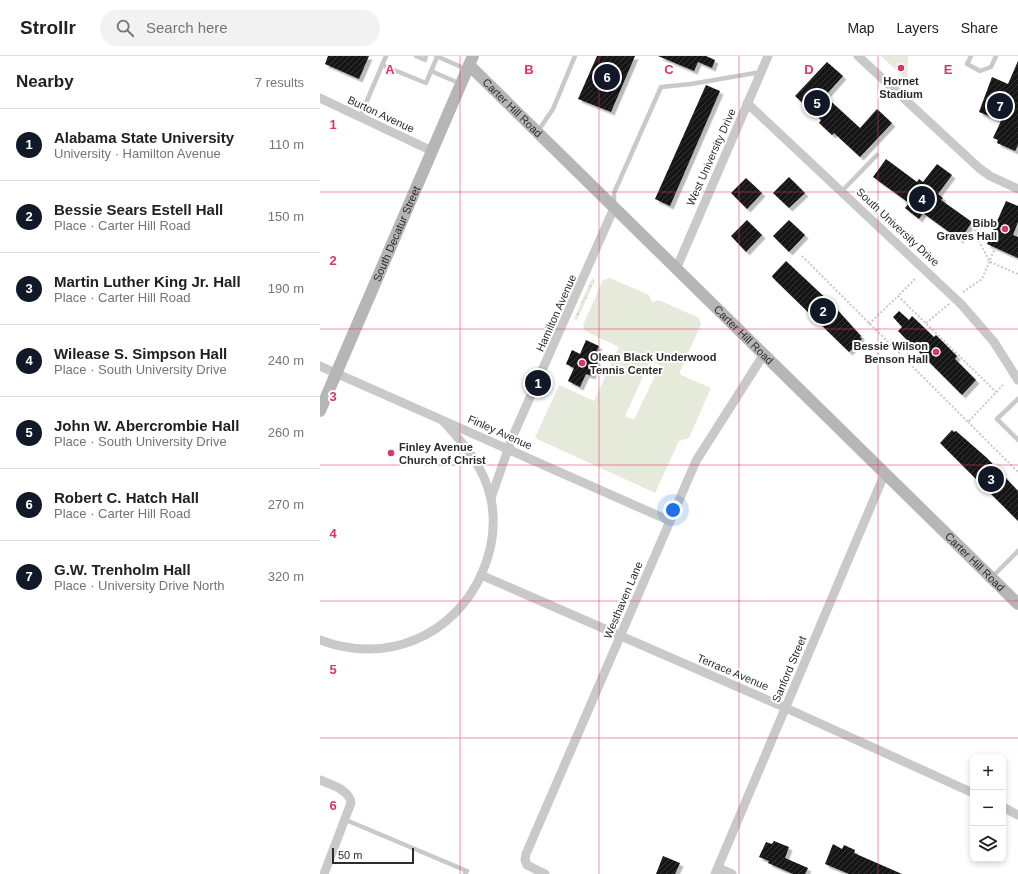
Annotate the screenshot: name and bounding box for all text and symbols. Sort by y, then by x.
search box [100,10,380,46]
text: Strollr [20,17,76,38]
icon: search [114,17,136,39]
text: Search here [146,19,228,36]
text: Map [847,20,875,36]
text: Layers [897,20,939,36]
text: Share [961,20,998,36]
text: A [385,62,395,77]
text: B [524,62,534,77]
pin: 6 [594,62,620,92]
text: C [664,62,674,77]
text: D [804,62,814,77]
text: E [944,62,953,77]
marker: Hornet Stadium [896,63,906,73]
text: Nearby [16,72,74,91]
text: 7 results [255,75,304,90]
place label: Hornet Stadium [879,75,923,100]
street label: Carter Hill Road [480,76,545,139]
pin: 5 [804,88,830,118]
pin: 7 [987,91,1013,121]
street label: Burton Avenue [346,93,416,135]
street label: West University Drive [684,107,738,207]
text: 1 [329,117,337,132]
text: Alabama State University [54,129,234,146]
text: 1 [25,137,33,152]
text: 110 m [269,137,304,152]
text: University · Hamilton Avenue [54,146,221,161]
street label: South Decatur Street [371,184,422,283]
pin: 4 [909,184,935,214]
street label: South University Drive [854,186,942,268]
text: Bessie Sears Estell Hall [54,201,223,218]
text: 2 [25,209,33,224]
text: 150 m [268,209,304,224]
place label: Bibb Graves Hall [936,217,997,242]
text: Place · Carter Hill Road [54,218,191,233]
marker: Bibb Graves Hall [1000,224,1010,234]
text: 2 [329,253,337,268]
text: Martin Luther King Jr. Hall [54,273,241,290]
street label: Hamilton Avenue [534,273,578,353]
text: 3 [25,281,33,296]
text: 190 m [268,281,304,296]
text: Place · Carter Hill Road [54,290,191,305]
pin: 2 [810,296,836,326]
street label: Carter Hill Road [712,303,776,366]
place label: Bessie Wilson Benson Hall [854,340,928,365]
text: Wilease S. Simpson Hall [54,345,227,362]
marker: Bessie Wilson Benson Hall [931,347,941,357]
place label: Olean Black Underwood Tennis Center [590,351,717,376]
text: 4 [25,353,33,368]
text: 240 m [268,353,304,368]
marker: Olean Black Underwood Tennis Center [577,358,587,368]
text: Place · South University Drive [54,362,227,377]
pin: 1 [525,368,551,398]
text: 3 [329,389,337,404]
street label: Finley Avenue [466,413,534,451]
text: John W. Abercrombie Hall [54,417,239,434]
text: 5 [25,425,33,440]
text: 260 m [268,425,304,440]
text: Place · South University Drive [54,434,227,449]
place label: Finley Avenue Church of Christ [399,441,486,466]
marker: Finley Avenue Church of Christ [386,448,396,458]
pin: 3 [978,464,1004,494]
text: Robert C. Hatch Hall [54,489,199,506]
text: 6 [25,497,33,512]
text: 270 m [268,497,304,512]
your location [663,500,683,520]
text: Place · Carter Hill Road [54,506,191,521]
text: 4 [329,526,337,541]
street label: Carter Hill Road [943,530,1007,593]
street label: Westhaven Lane [601,560,645,640]
text: G.W. Trenholm Hall [54,561,191,578]
text: 7 [25,569,33,584]
text: 320 m [268,569,304,584]
text: Place · University Drive North [54,578,225,593]
street label: Sanford Street [770,634,808,704]
street label: Terrace Avenue [696,652,770,692]
text: 5 [329,662,337,677]
map controls [970,754,1006,862]
button: + [970,754,1006,790]
button: − [970,790,1006,826]
text: 6 [329,798,337,813]
button: layers [970,826,1006,862]
scale bar [332,846,414,865]
text: 50 m [338,849,362,861]

